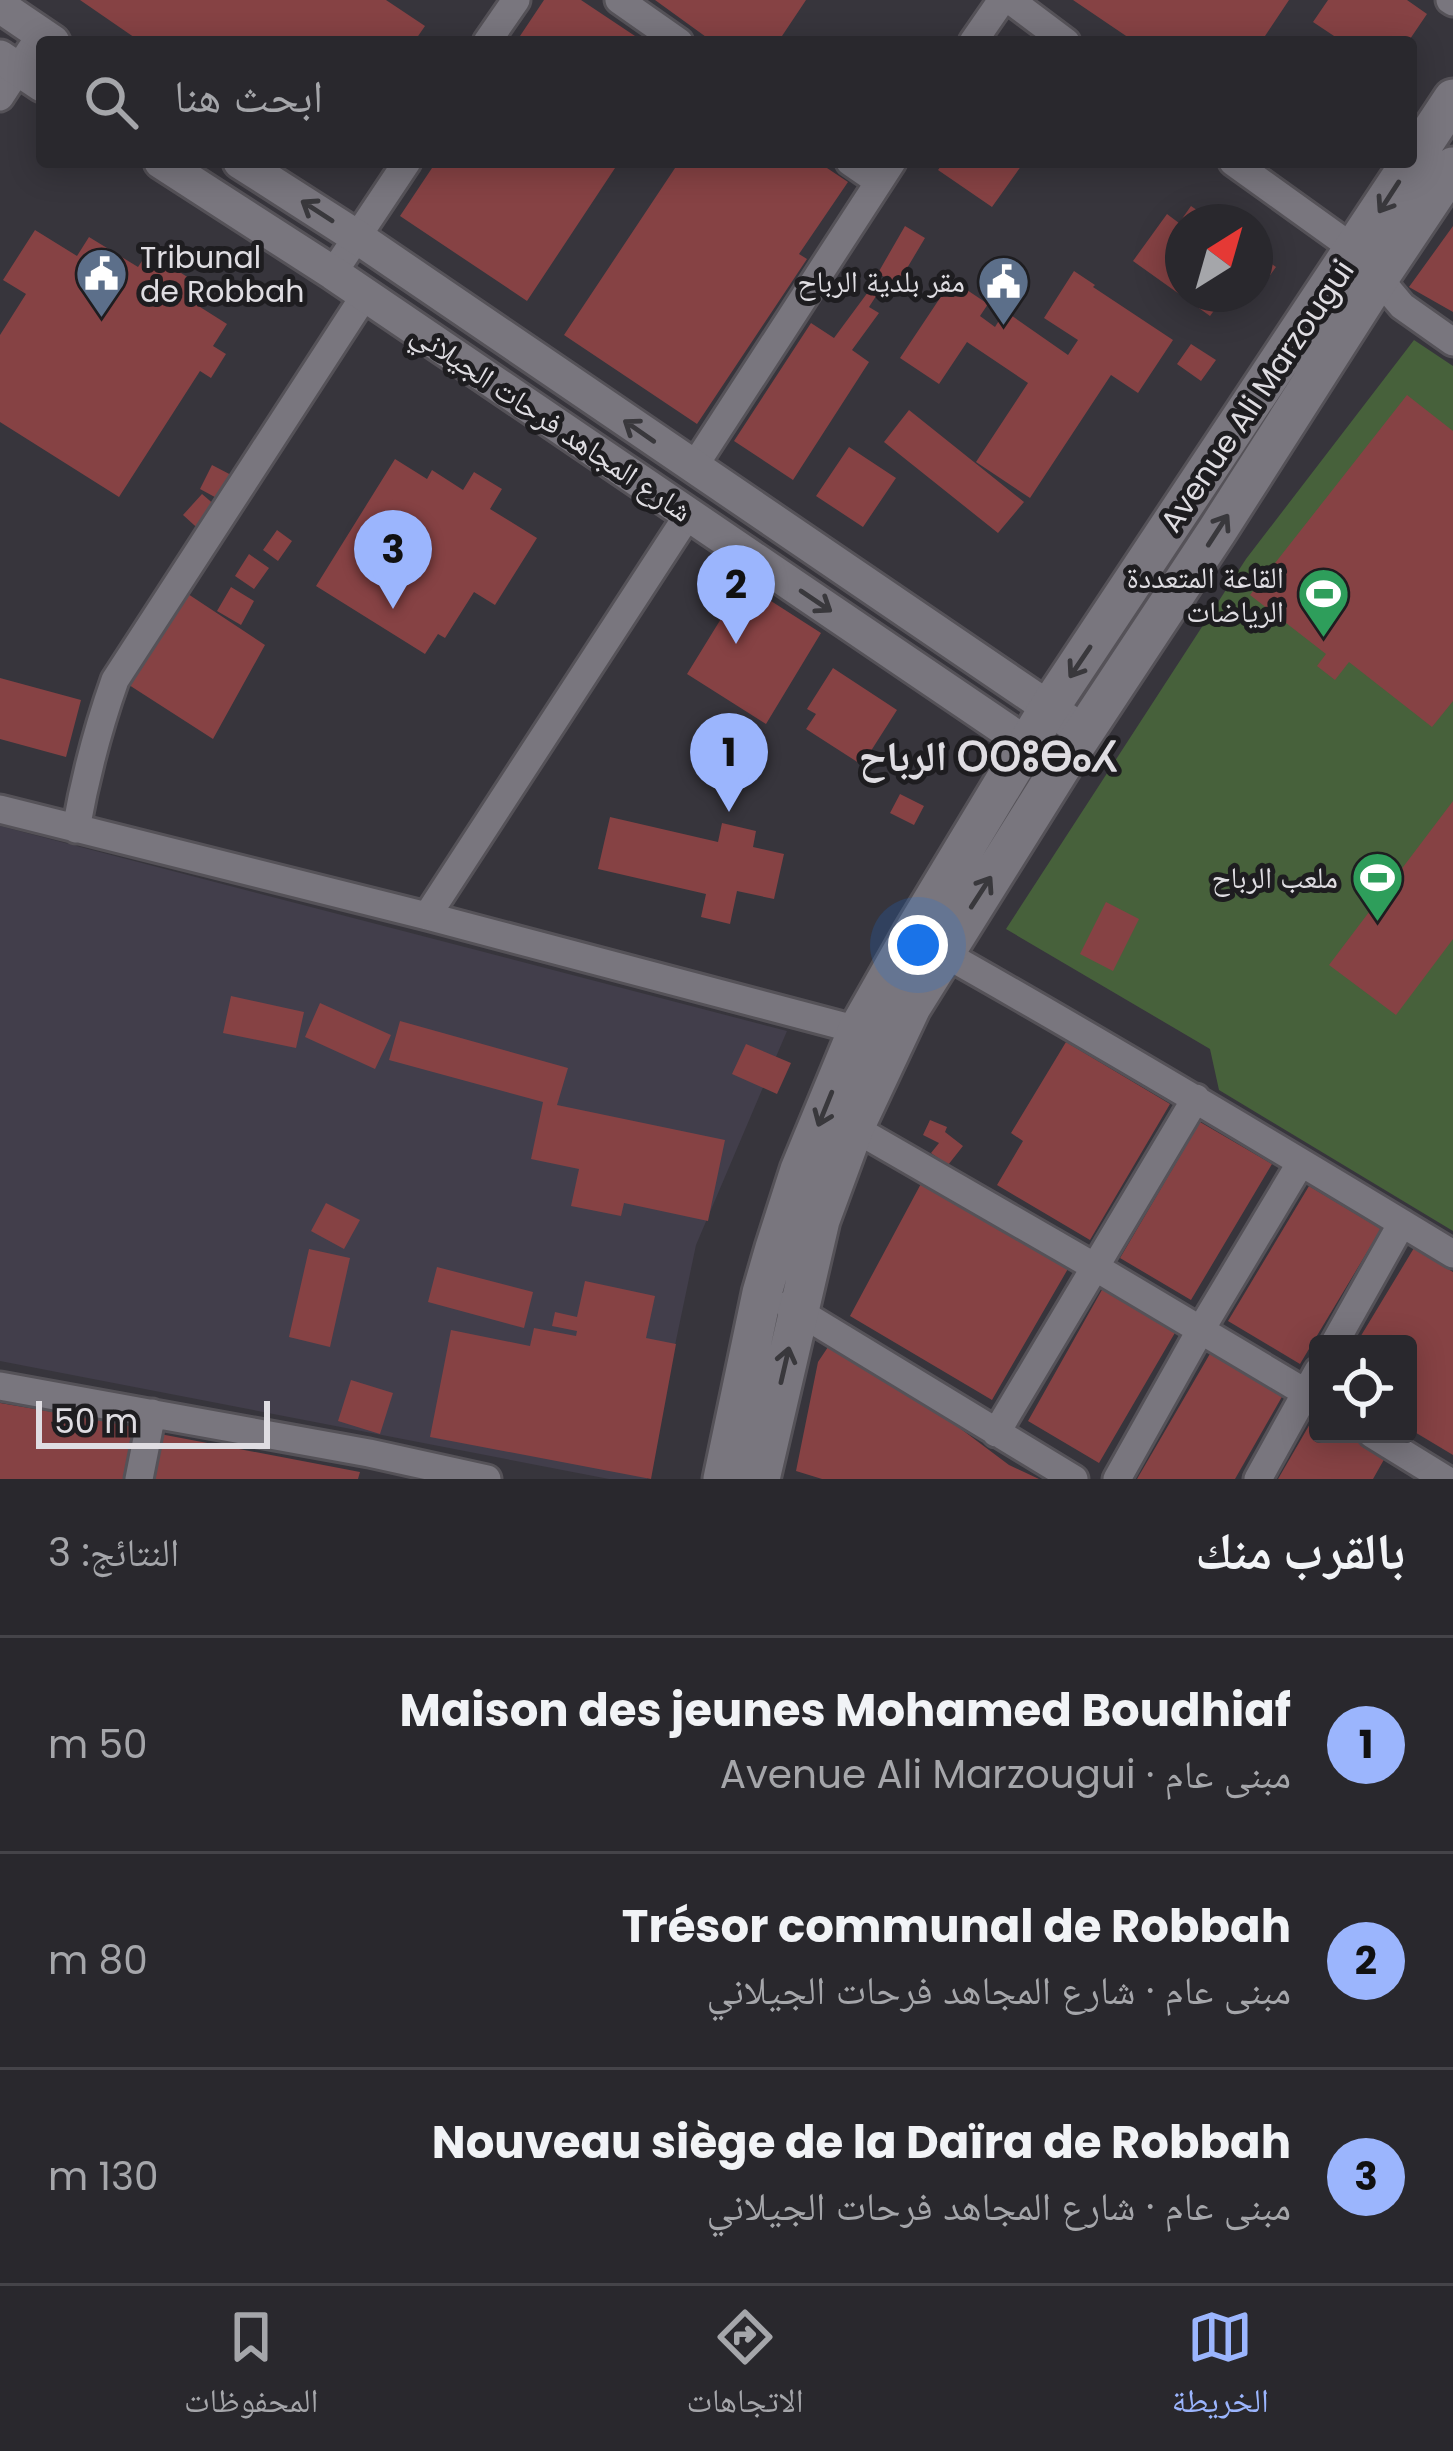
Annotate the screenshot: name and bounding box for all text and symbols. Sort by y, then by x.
search box [36,36,1417,168]
text: ابحث هنا [174,65,323,128]
icon: search [78,69,144,135]
one-way arrow [1376,179,1401,213]
one-way arrow [301,199,335,224]
north arrow [1165,204,1273,312]
place label: Tribunal de Robbah [140,236,304,313]
public building icon: Tribunal de Robbah [73,246,129,320]
street label: Avenue Ali Marzougui [1150,251,1364,541]
public building icon: مقر بلدية الرباح [976,253,1032,327]
place label: مقر بلدية الرباح [797,260,965,303]
street label: شارع المجاهد فرحات الجيلاني [402,312,701,534]
one-way arrow [623,419,657,444]
pin: 3 [354,510,432,609]
one-way arrow [1205,514,1230,548]
pin: 2 [697,545,775,644]
place label: القاعة المتعددة الرياضات [1127,556,1284,633]
sports icon: القاعة المتعددة الرياضات [1295,566,1351,640]
one-way arrow [799,589,833,614]
one-way arrow [1068,644,1093,678]
pin: 1 [690,713,768,812]
district label: الرباح ⵔⵔⵓⴱⴰⵃ [859,727,1117,786]
sports icon: ملعب الرباح [1349,849,1405,923]
place label: ملعب الرباح [1211,856,1338,899]
one-way arrow [969,875,994,909]
your location [888,915,948,975]
one-way arrow [812,1089,834,1126]
map controls [1309,1335,1417,1443]
button: locate [1309,1335,1417,1443]
one-way arrow [775,1346,798,1384]
scale bar [36,1395,270,1448]
text: 50 m [54,1398,138,1445]
text: بالقرب منك [1195,1515,1405,1587]
text: النتائج: 3 [48,1525,179,1580]
text: Maison des jeunes Mohamed Boudhiaf [399,1679,1291,1742]
text: 50 m [48,1717,148,1772]
text: 1 [1359,1717,1373,1772]
text: مبنى عام · Avenue Ali Marzougui [720,1747,1291,1802]
text: Trésor communal de Robbah [622,1895,1291,1958]
text: 80 m [48,1933,148,1988]
text: 2 [1355,1933,1377,1988]
text: مبنى عام · شارع المجاهد فرحات الجيلاني [707,1963,1291,2018]
text: Nouveau siège de la Daïra de Robbah [432,2111,1291,2174]
text: 130 m [48,2149,159,2204]
text: 3 [1354,2149,1378,2204]
text: مبنى عام · شارع المجاهد فرحات الجيلاني [707,2179,1291,2234]
tab: المحفوظات [184,2304,318,2433]
tab: الاتجاهات [686,2304,804,2433]
tab: الخريطة [1172,2304,1269,2433]

